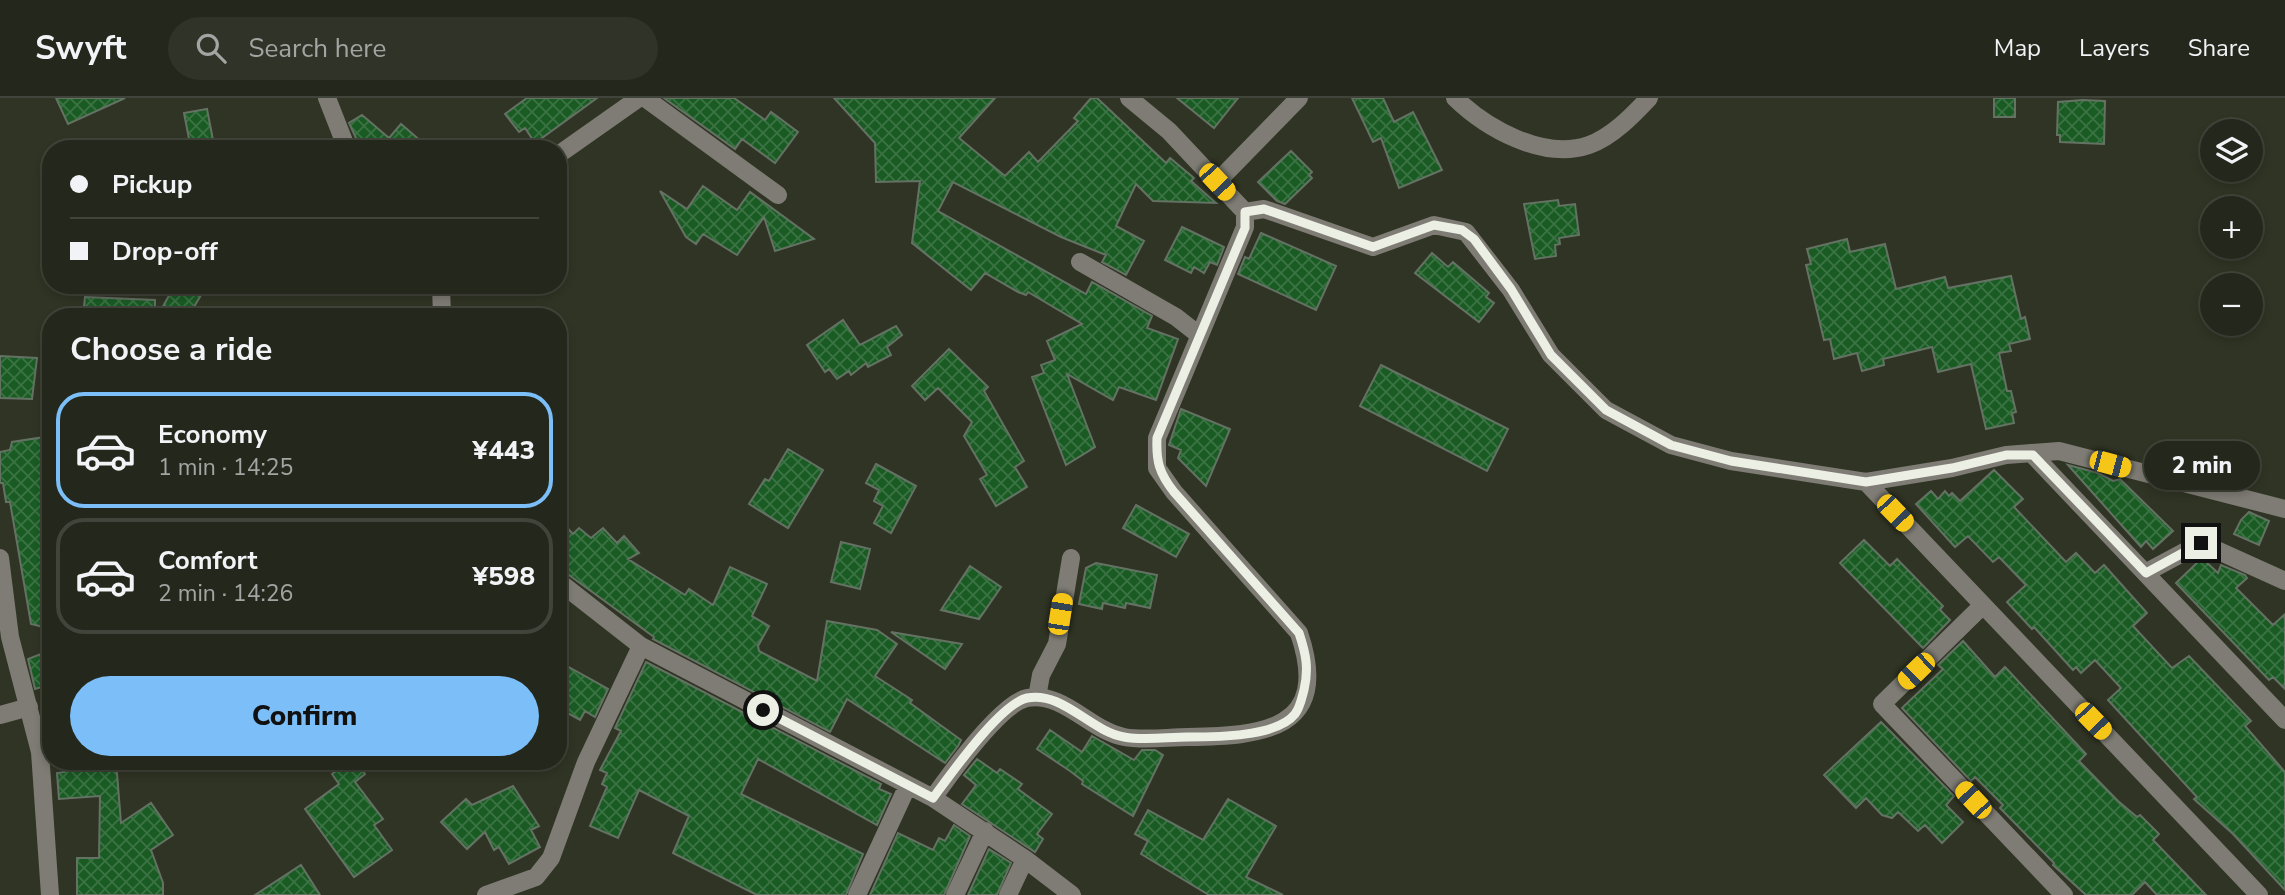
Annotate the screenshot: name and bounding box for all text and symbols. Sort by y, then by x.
search box [168,17,658,80]
text: Swyft [35,26,126,71]
icon: search [192,29,230,67]
text: Search here [248,31,386,66]
text: Map [1994,32,2041,64]
text: Layers [2079,32,2150,64]
text: Share [2188,32,2250,64]
map controls [2200,119,2263,336]
button: layers [2200,119,2263,182]
car [1195,159,1240,205]
text: Pickup [112,167,192,202]
button: + [2200,196,2263,259]
text: Drop-off [112,234,218,269]
button: − [2200,273,2263,336]
text: Choose a ride [70,328,272,371]
text: Economy [158,417,267,452]
icon: car [74,419,137,482]
text: ¥443 [473,433,535,468]
callout: 2 min [2143,442,2259,490]
car [2087,448,2134,480]
text: 2 min [2172,450,2232,481]
text: 1 min · 14:25 [158,452,293,483]
car [1873,491,1918,535]
route end [2185,527,2217,559]
text: Comfort [158,543,258,578]
icon: car [74,545,137,608]
text: ¥598 [473,559,535,594]
text: 2 min · 14:26 [158,578,293,609]
car [1047,592,1074,636]
car [1894,649,1939,693]
button: Confirm [70,676,539,756]
route start [747,694,779,726]
car [2071,699,2116,743]
car [1951,777,1996,823]

